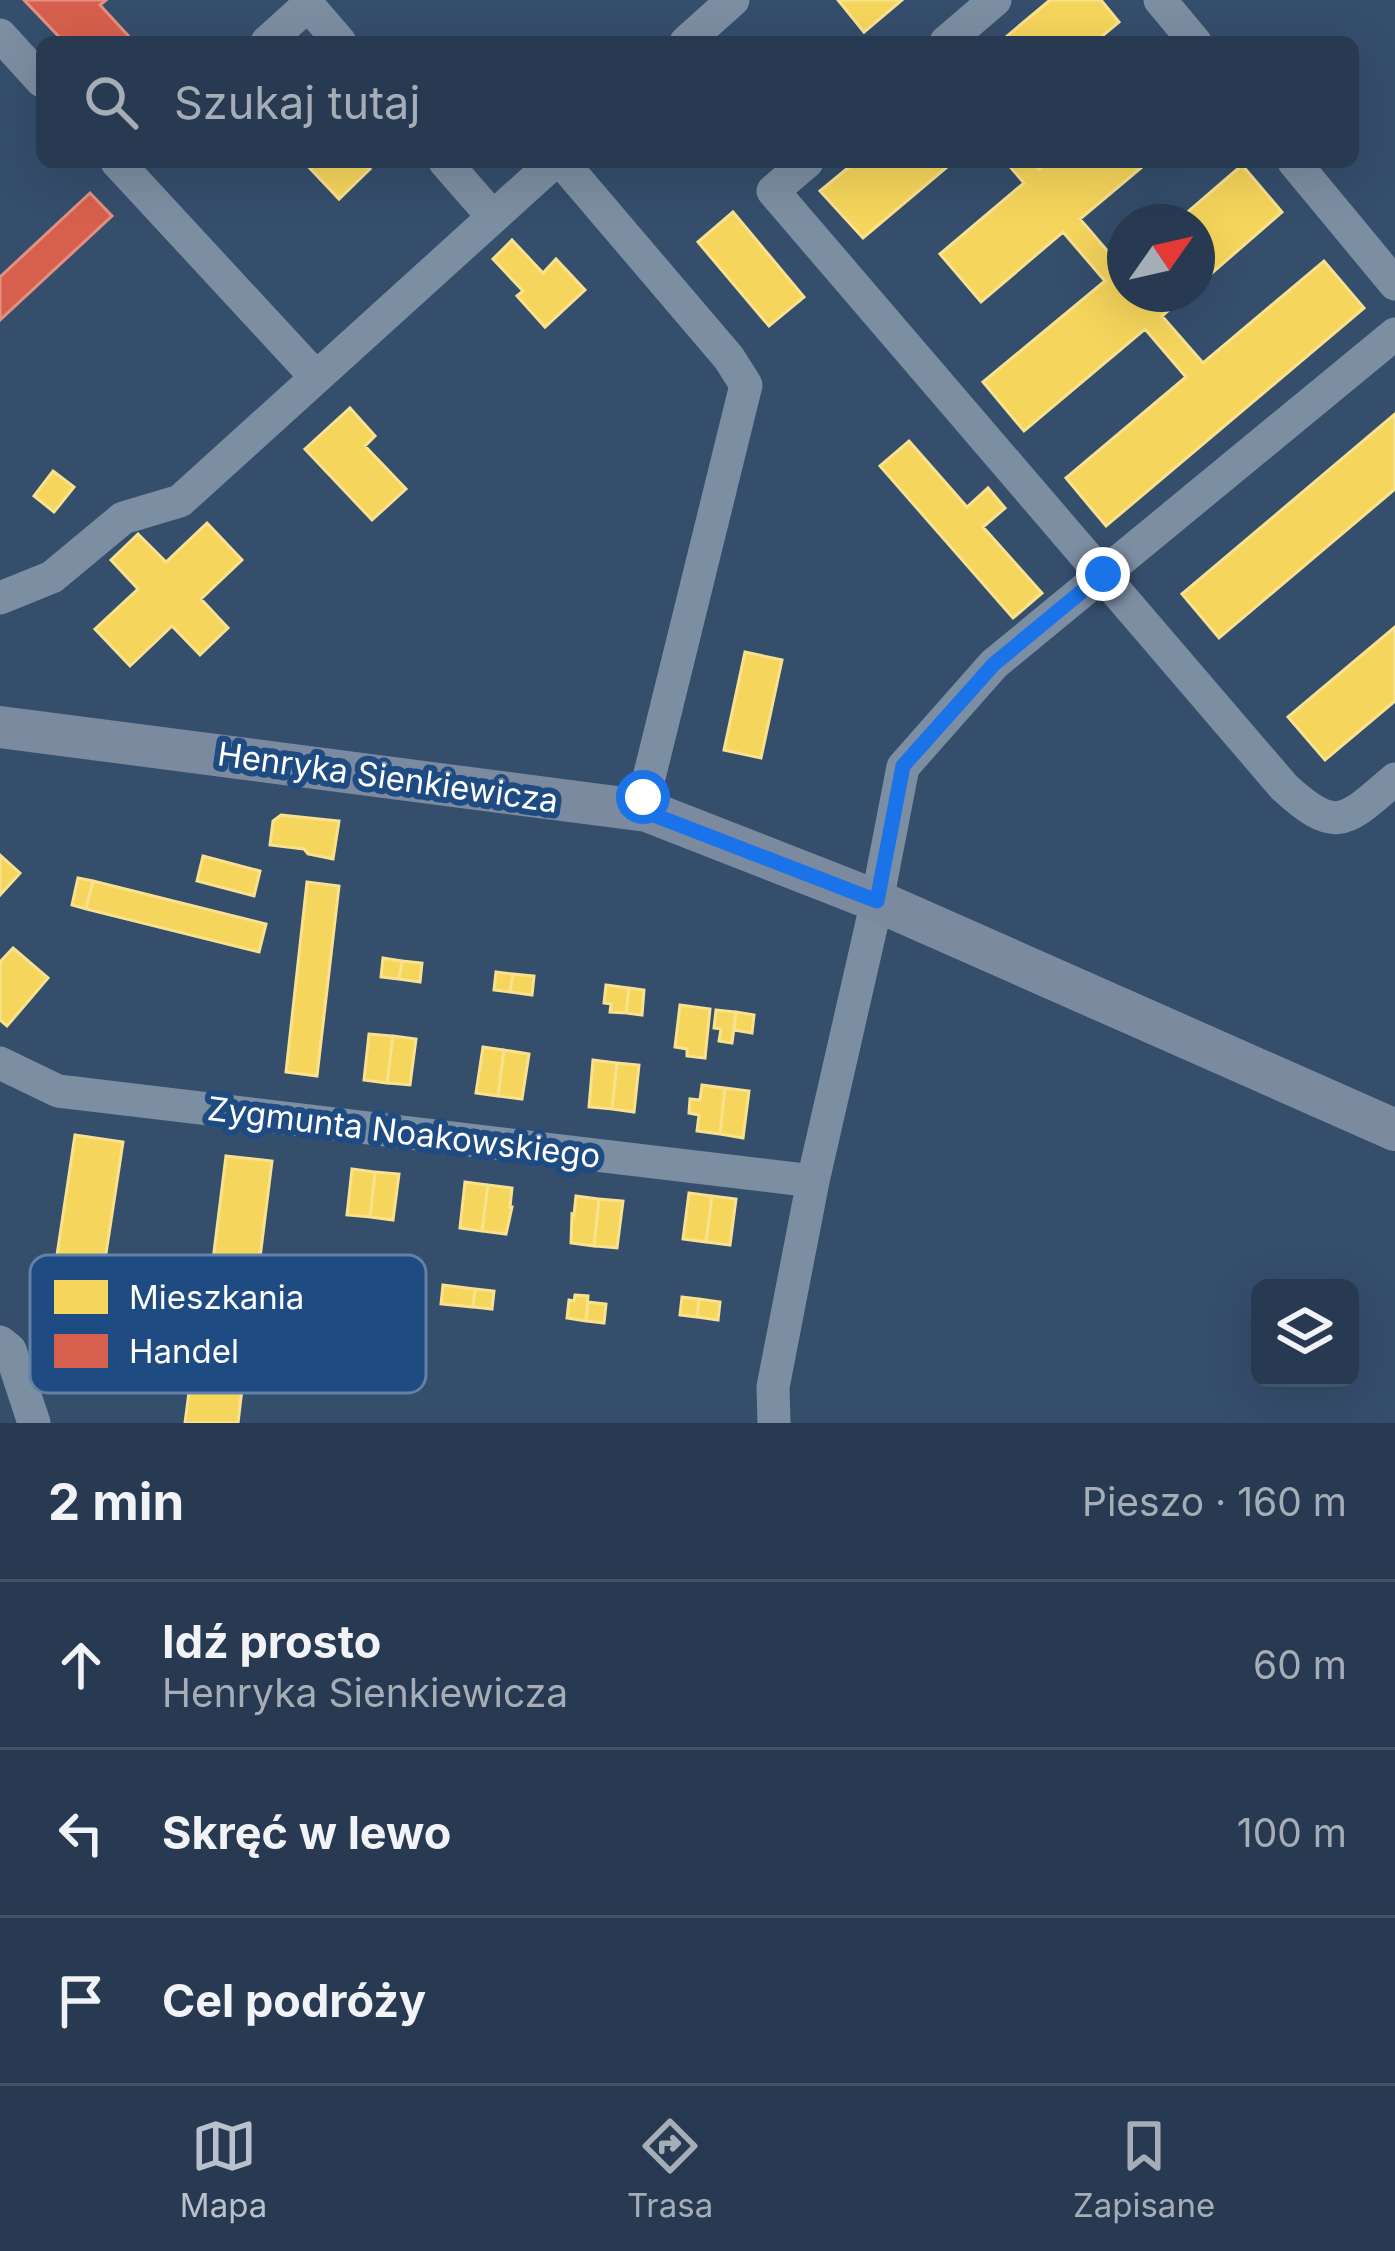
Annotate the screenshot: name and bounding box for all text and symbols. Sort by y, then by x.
search box [36,36,1359,168]
icon: search [78,69,144,135]
text: Szukaj tutaj [174,75,420,130]
north arrow [1107,204,1215,312]
route end [1076,547,1130,601]
street label: Henryka Sienkiewicza [215,733,561,821]
route start [616,770,670,824]
street label: Zygmunta Noakowskiego [205,1088,603,1176]
legend [30,1255,426,1393]
text: Mieszkania [129,1277,304,1317]
map controls [1251,1279,1359,1387]
button: layers [1251,1279,1359,1387]
text: Handel [129,1331,239,1371]
text: 2 min [48,1471,184,1532]
text: Pieszo · 160 m [1082,1478,1347,1525]
text: Idź prosto [162,1614,381,1669]
icon: ahead [48,1632,114,1698]
text: 60 m [1253,1641,1347,1688]
text: Henryka Sienkiewicza [162,1669,568,1716]
icon: left [48,1800,114,1866]
text: Skręć w lewo [162,1805,451,1860]
text: 100 m [1237,1809,1347,1856]
icon: arrive [48,1968,114,2034]
text: Cel podróży [162,1973,426,2028]
tab: Mapa [180,2113,267,2225]
tab: Trasa [627,2113,713,2225]
tab: Zapisane [1073,2113,1215,2225]

